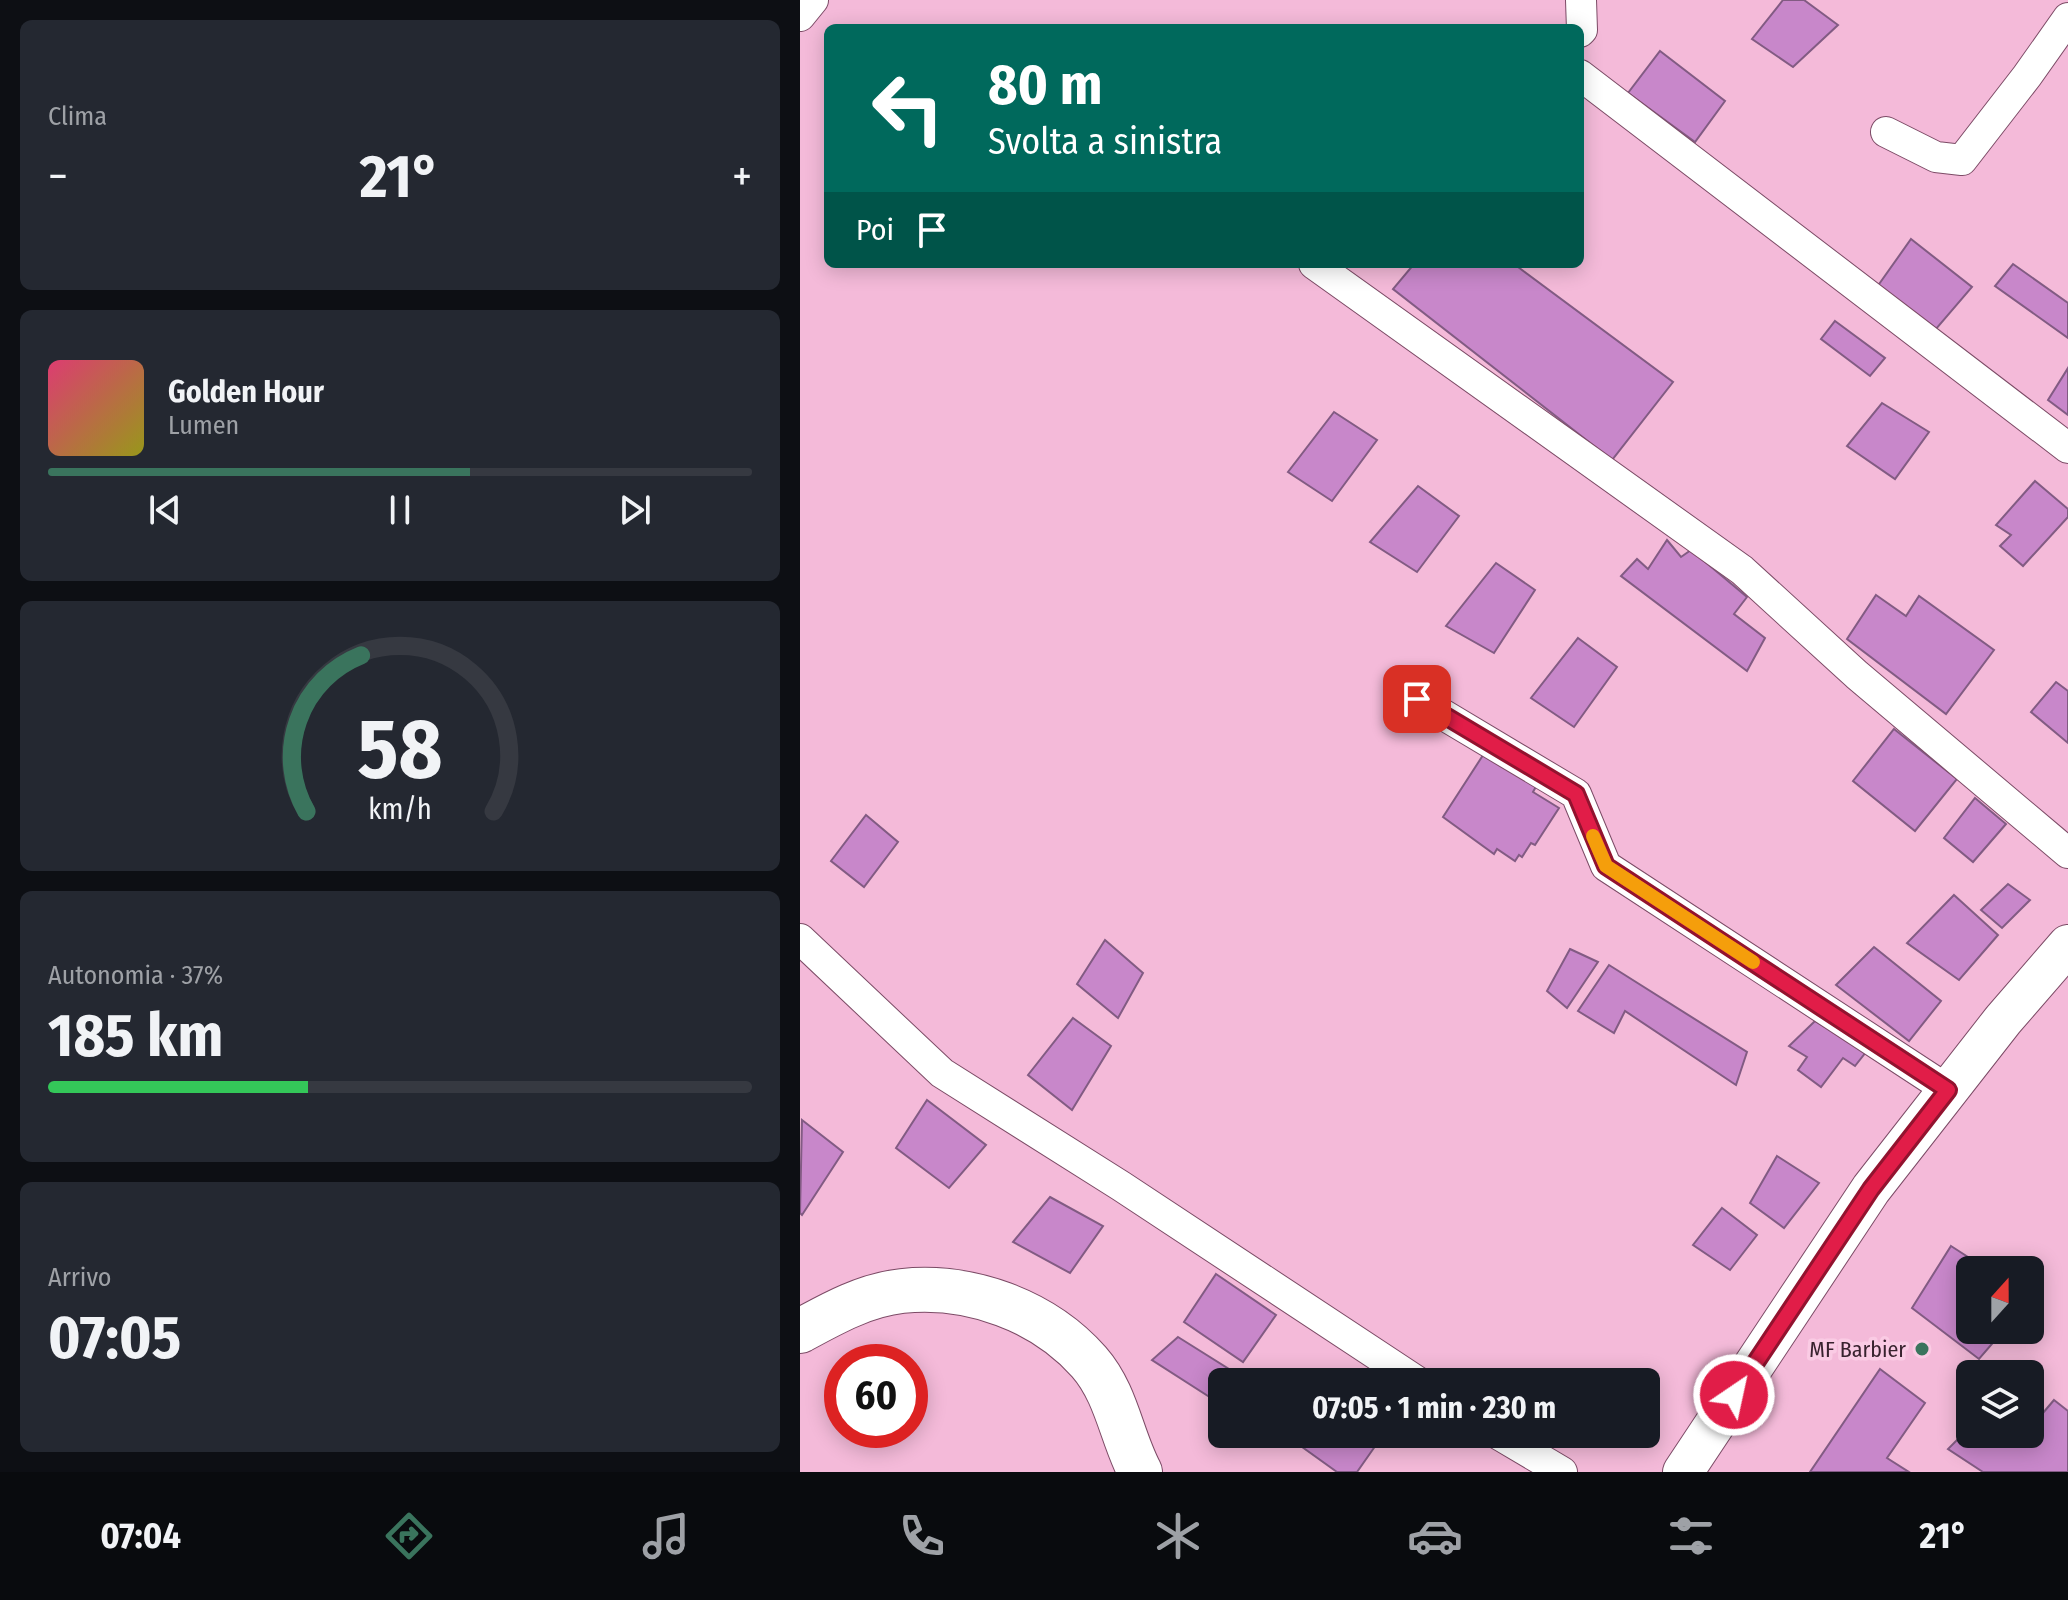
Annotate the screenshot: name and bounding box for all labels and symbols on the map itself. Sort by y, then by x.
pin [1383,665,1451,733]
north arrow [1956,1256,2044,1344]
place label: MF Barbier [1809,1336,1906,1363]
marker: MF Barbier [1913,1340,1931,1358]
speed limit sign: 60 [824,1344,928,1448]
position arrow [1692,1353,1776,1437]

